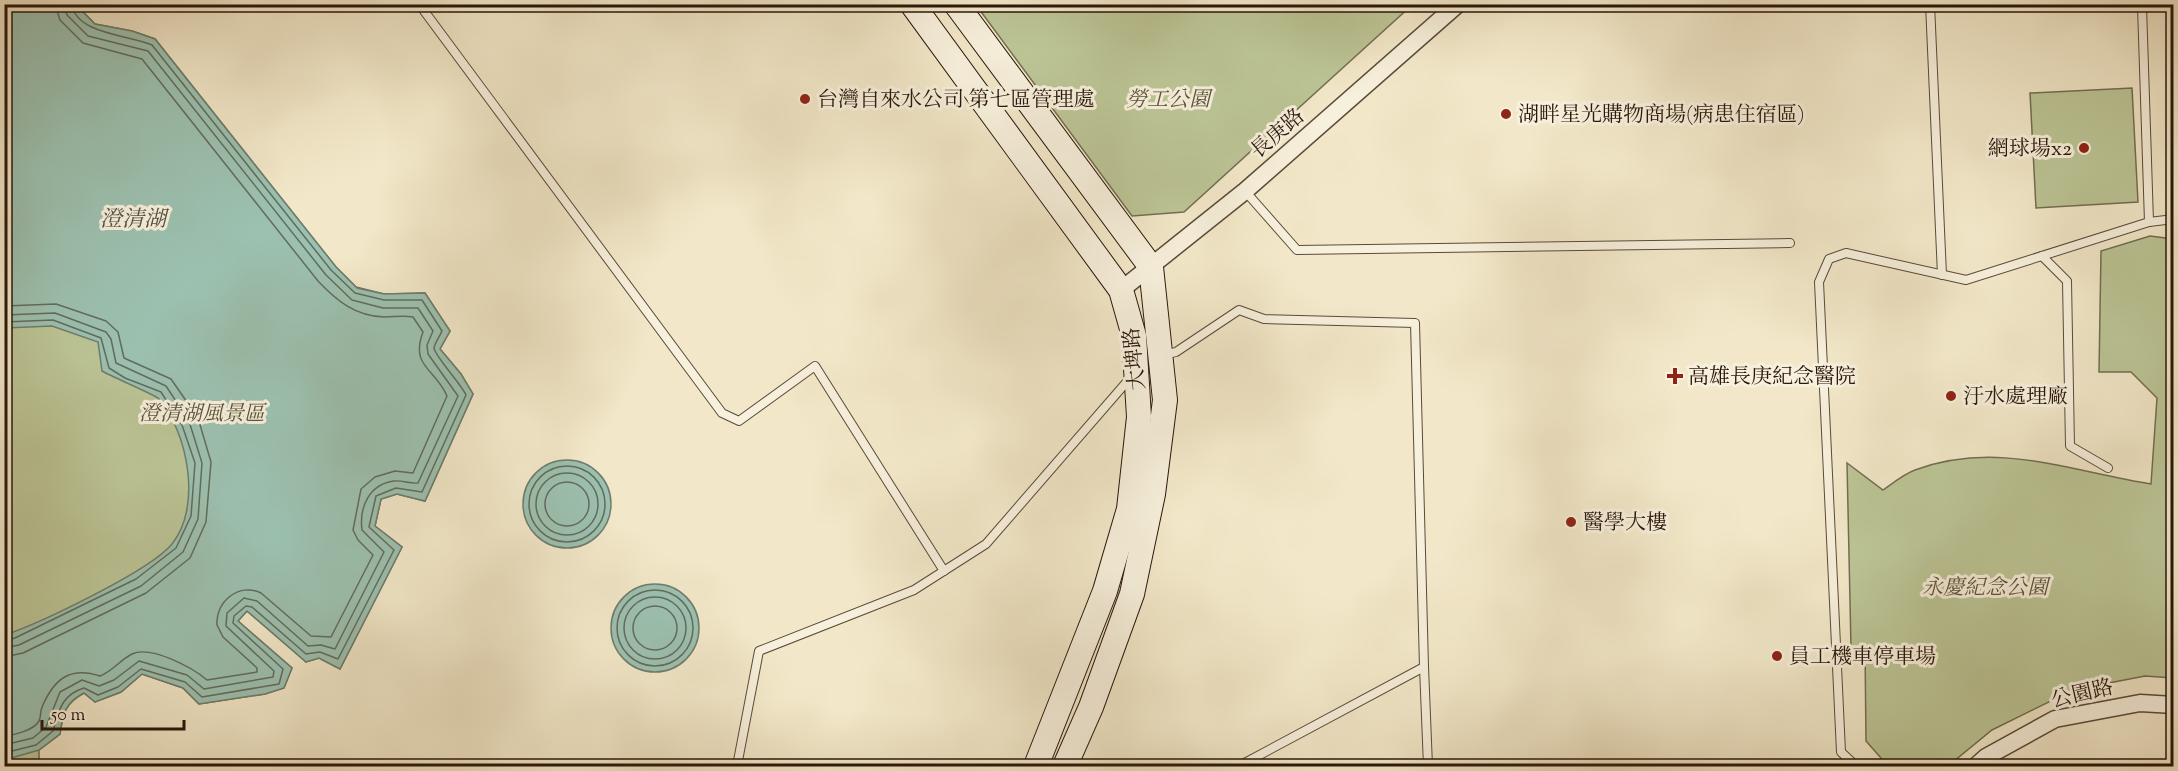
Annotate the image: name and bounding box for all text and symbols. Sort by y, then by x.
place label: 台灣自來水公司 第七區管理處 [817,86,1094,116]
park label: 勞工公園 [1126,86,1213,116]
marker: 台灣自來水公司 第七區管理處 [798,92,812,106]
place label: 湖畔星光購物商場(病患住宿區) [1518,101,1805,131]
street label: 長庚路 [1245,103,1312,166]
marker: 湖畔星光購物商場(病患住宿區) [1499,107,1513,121]
place label: 網球場x2 [1988,135,2072,165]
marker: 網球場x2 [2077,141,2091,155]
water label: 澄清湖 [100,205,170,237]
street label: 大埤路 [1118,326,1154,392]
place label: 高雄長庚紀念醫院 [1688,363,1856,393]
marker: 高雄長庚紀念醫院 [1666,367,1684,385]
place label: 汙水處理廠 [1963,383,2068,413]
marker: 汙水處理廠 [1944,389,1958,403]
park label: 澄清湖風景區 [139,400,268,430]
place label: 醫學大樓 [1583,509,1667,539]
marker: 醫學大樓 [1564,515,1578,529]
park label: 永慶紀念公園 [1922,574,2051,604]
place label: 員工機車停車場 [1789,643,1936,673]
marker: 員工機車停車場 [1770,649,1784,663]
street label: 公園路 [2048,673,2117,717]
scale bar [42,693,184,731]
text: 50 m [50,703,86,729]

